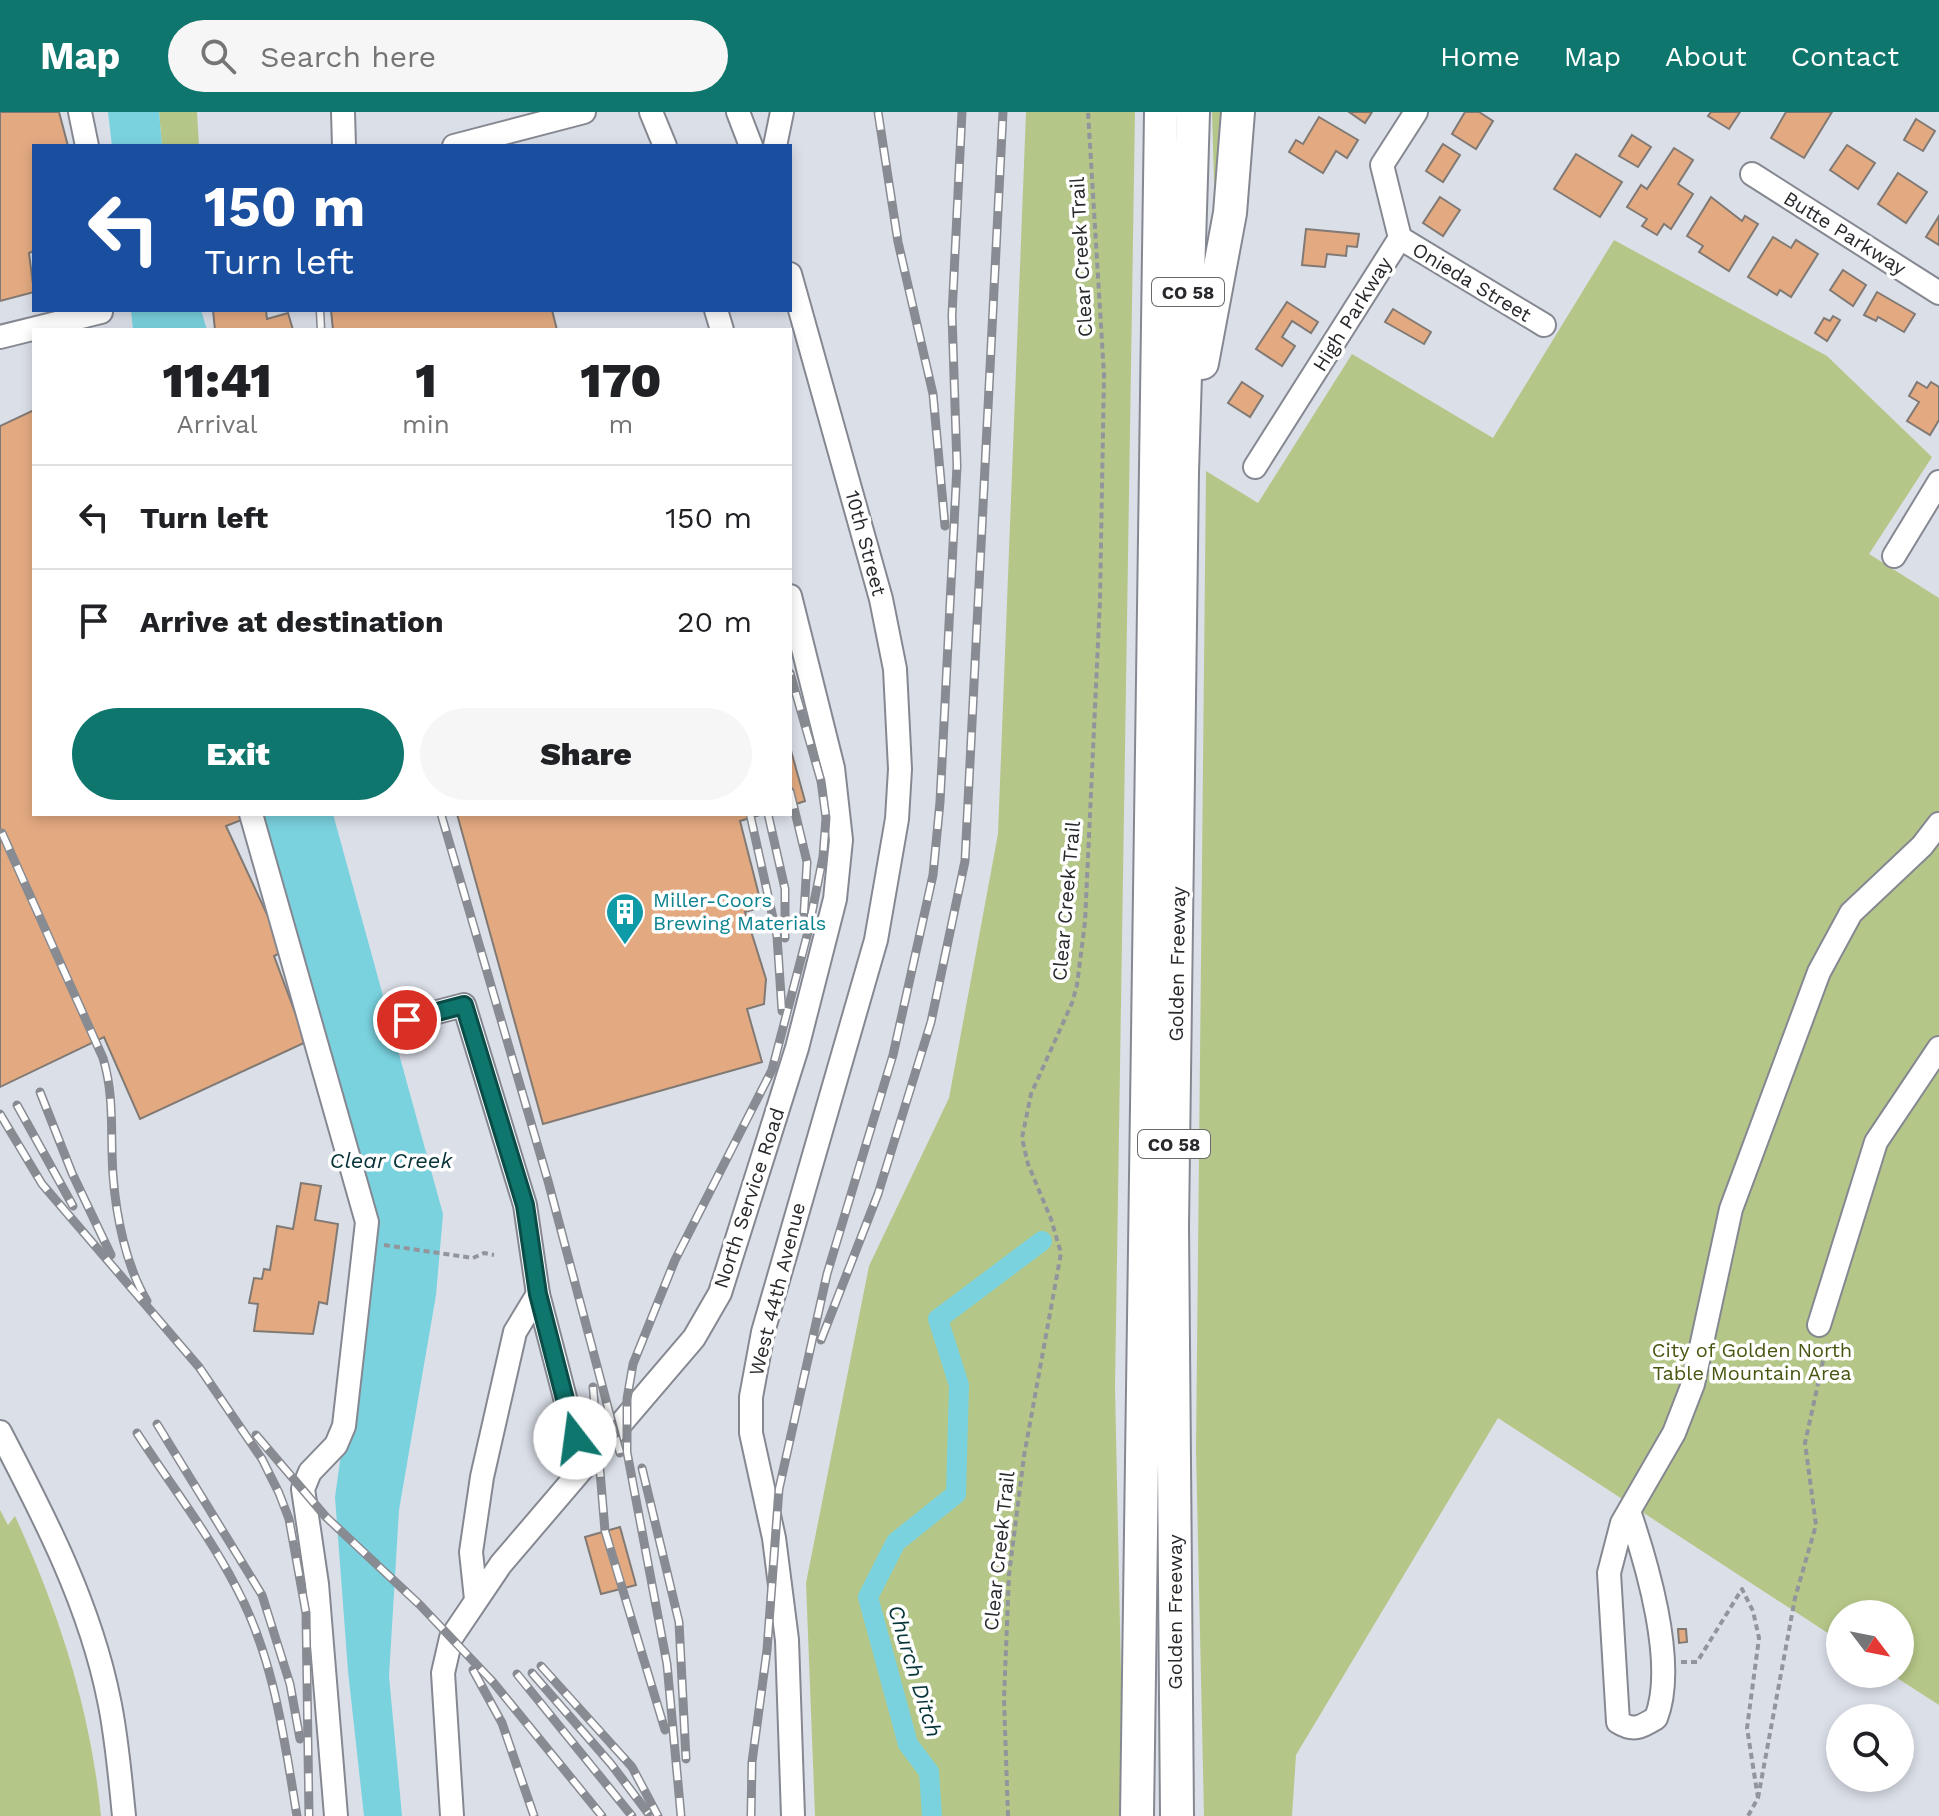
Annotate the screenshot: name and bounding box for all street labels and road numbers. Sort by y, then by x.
street label: Clear Creek Trail [1065,176,1097,338]
street label: Butte Parkway [1779,186,1911,281]
street label: Onieda Street [1408,237,1536,327]
street label: High Parkway [1307,252,1397,376]
road number: CO 58 [1152,278,1224,306]
street label: 10th Street [840,488,892,599]
street label: Clear Creek Trail [1047,820,1085,982]
street label: Golden Freeway [1164,885,1190,1042]
street label: North Service Road [708,1105,790,1291]
road number: CO 58 [1138,1130,1210,1158]
street label: West 44th Avenue [744,1200,810,1378]
street label: Clear Creek Trail [979,1470,1019,1632]
street label: Golden Freeway [1163,1534,1187,1690]

